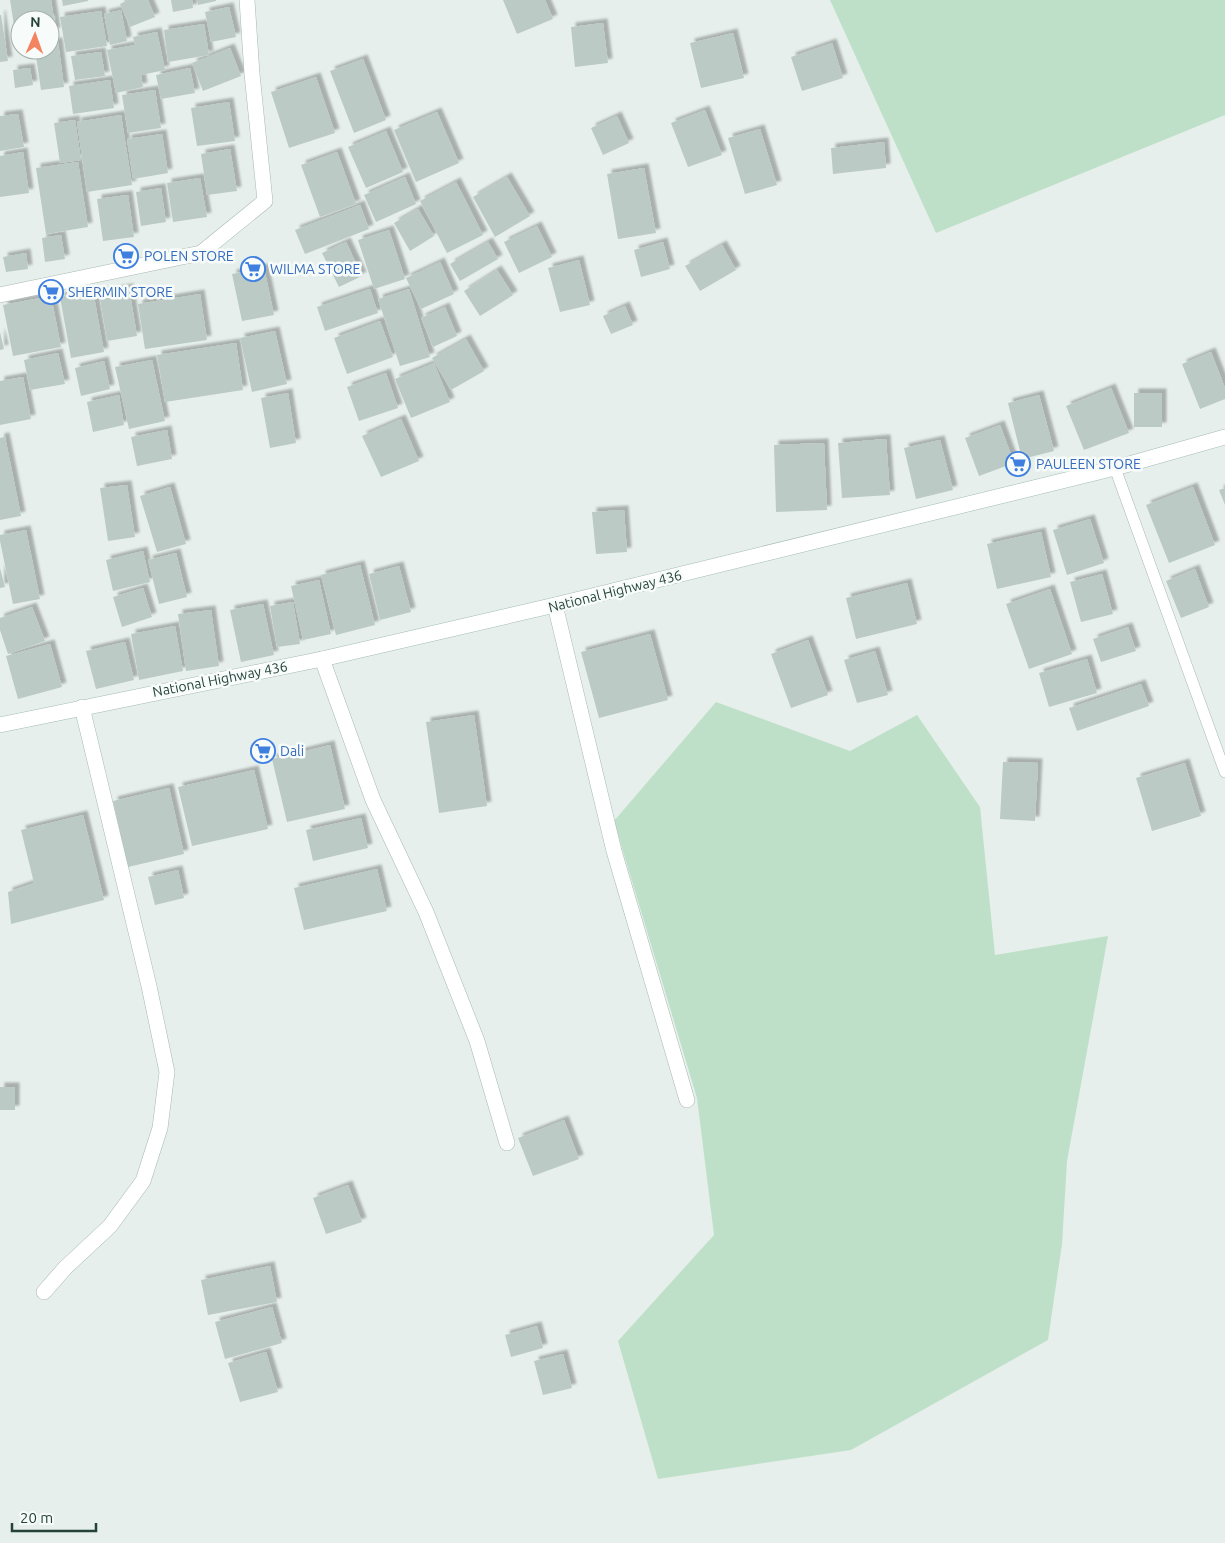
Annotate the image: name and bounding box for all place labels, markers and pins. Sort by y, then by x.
supermarket icon: POLEN STORE [113,243,139,269]
place label: POLEN STORE [144,248,234,264]
supermarket icon: WILMA STORE [240,256,266,282]
place label: WILMA STORE [270,261,361,277]
supermarket icon: SHERMIN STORE [38,279,64,305]
place label: SHERMIN STORE [68,284,173,300]
supermarket icon: PAULEEN STORE [1005,451,1031,477]
place label: PAULEEN STORE [1036,456,1141,472]
supermarket icon: Dali [250,738,276,764]
place label: Dali [280,743,304,759]

